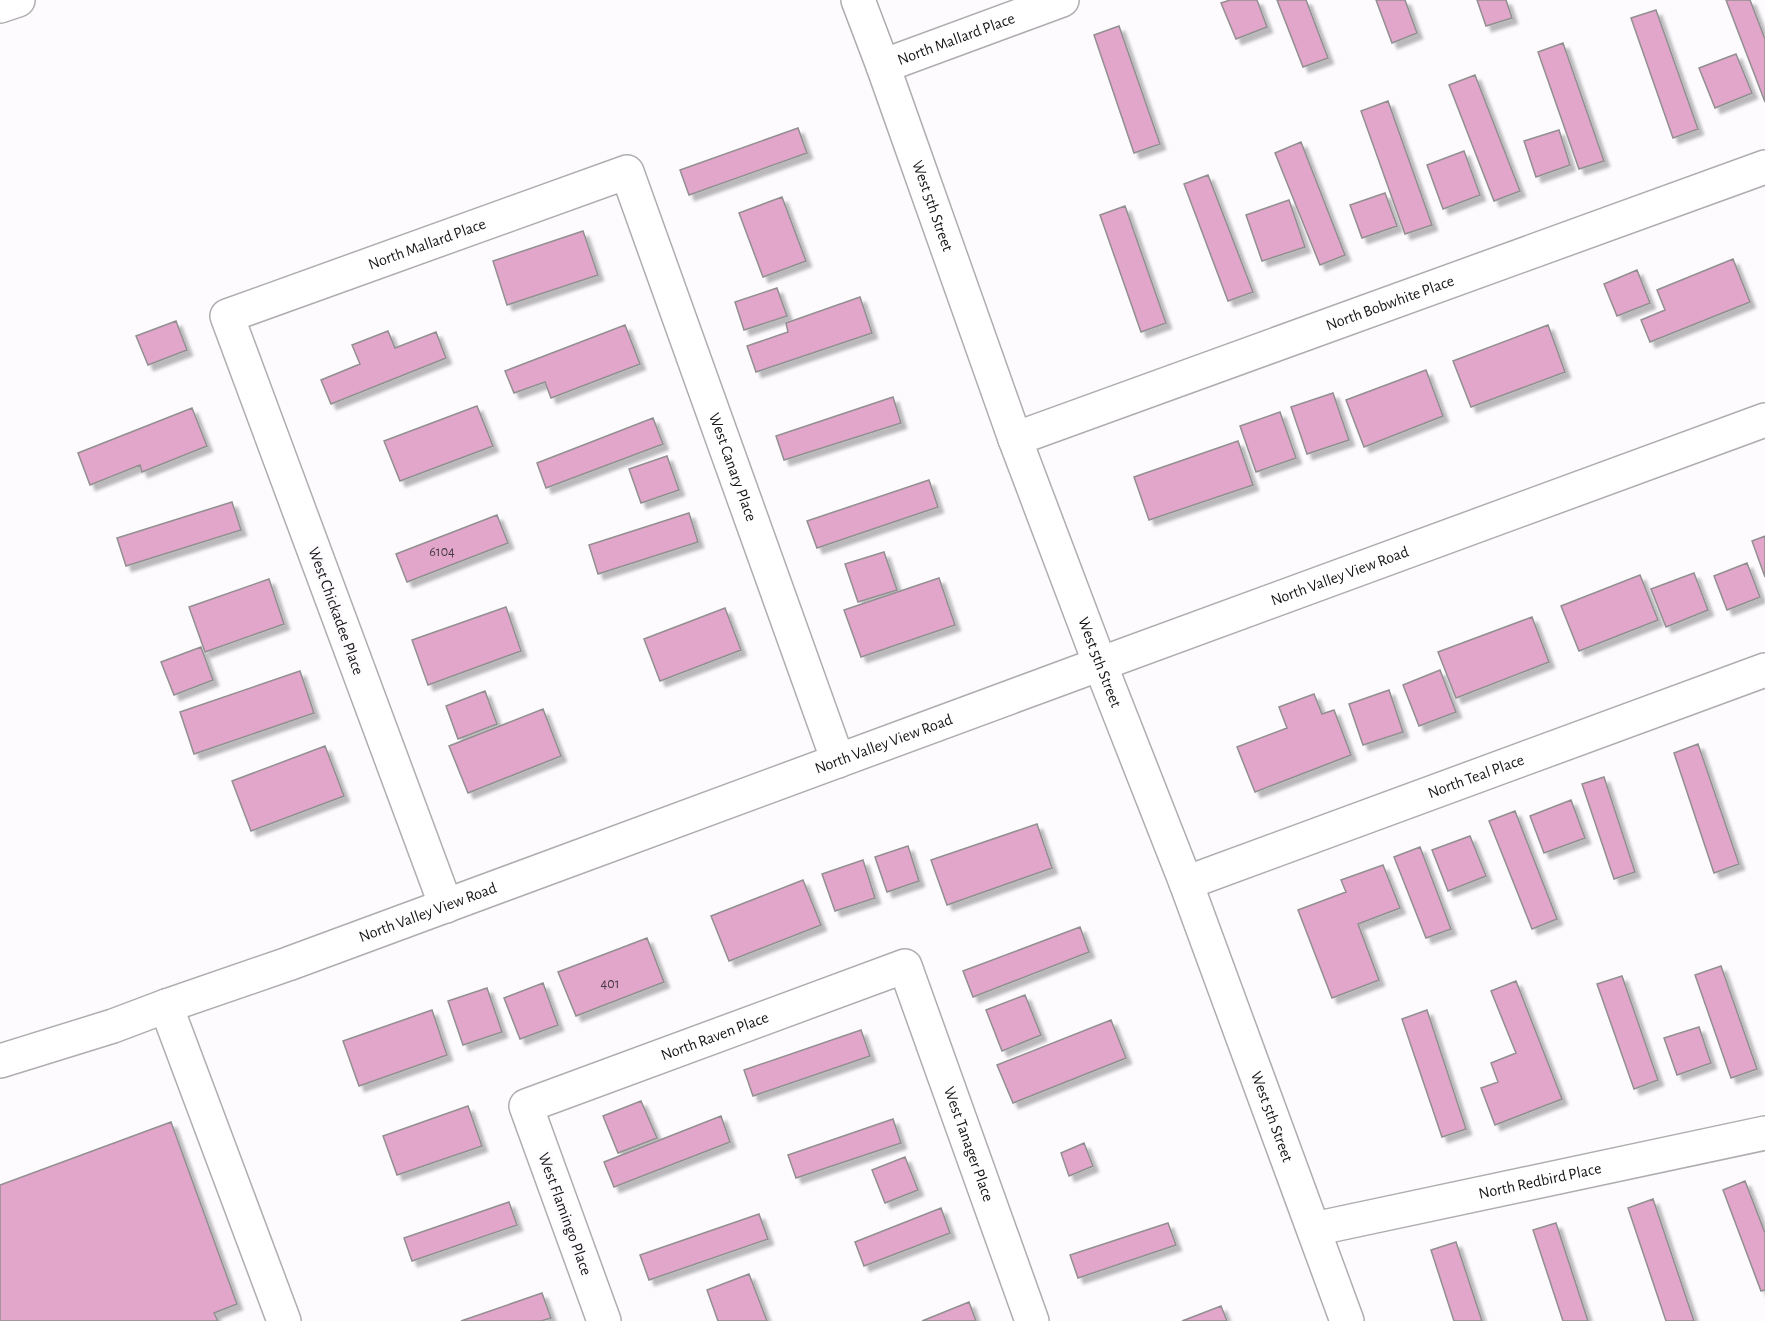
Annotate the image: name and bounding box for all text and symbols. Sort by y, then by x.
street label: North Mallard Place [895,10,1017,68]
street label: West 5th Street [909,158,956,253]
street label: North Mallard Place [366,215,488,272]
street label: North Bobwhite Place [1324,272,1456,334]
street label: West Canary Place [706,411,759,523]
street label: North Valley View Road [1269,543,1411,609]
street label: West Chickadee Place [305,545,367,677]
house number: 6104 [429,545,455,559]
street label: West 5th Street [1075,615,1124,710]
street label: North Valley View Road [813,711,955,777]
street label: North Teal Place [1426,751,1526,801]
street label: North Valley View Road [357,880,499,945]
house number: 401 [601,977,619,991]
street label: North Raven Place [659,1009,771,1063]
street label: West 5th Street [1248,1069,1296,1164]
street label: West Tanager Place [941,1085,997,1204]
street label: West Flamingo Place [535,1151,595,1277]
street label: North Redbird Place [1477,1160,1603,1202]

